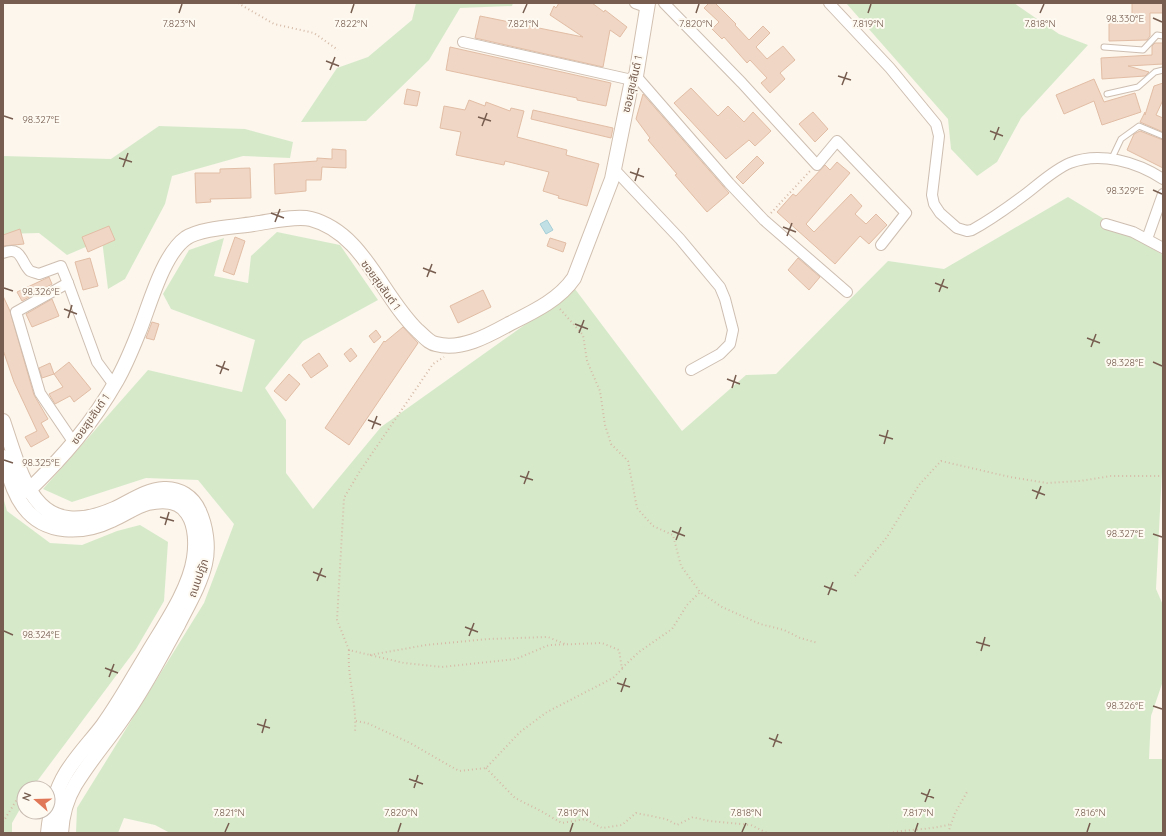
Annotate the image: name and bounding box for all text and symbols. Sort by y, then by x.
text: 98.330°E [1106,12,1144,25]
text: 7.823°N [162,17,196,30]
text: 7.822°N [334,17,368,30]
text: 7.821°N [507,17,539,30]
text: 7.820°N [679,17,713,30]
text: 7.819°N [852,17,884,30]
text: 7.818°N [1024,17,1056,30]
street label: ซอยสุขสันต์ 1 [619,54,645,114]
text: 98.327°E [22,113,60,126]
text: 98.329°E [1106,184,1144,197]
street label: ซอยสุขสันต์ 1 [358,257,404,313]
text: 98.326°E [22,285,60,298]
text: 98.328°E [1106,356,1144,369]
street label: ซอยสุขสันต์ 1 [68,391,112,447]
text: 98.325°E [22,456,60,469]
text: 98.327°E [1106,527,1144,540]
street label: ถนนปฏัก [185,557,211,599]
text: 98.324°E [22,628,60,641]
text: 98.326°E [1106,699,1144,712]
north arrow [16,780,56,820]
text: N [19,790,35,803]
text: 7.821°N [213,806,245,819]
text: 7.820°N [384,806,418,819]
text: 7.819°N [557,806,589,819]
text: 7.818°N [730,806,762,819]
text: 7.817°N [902,806,934,819]
text: 7.816°N [1074,806,1106,819]

